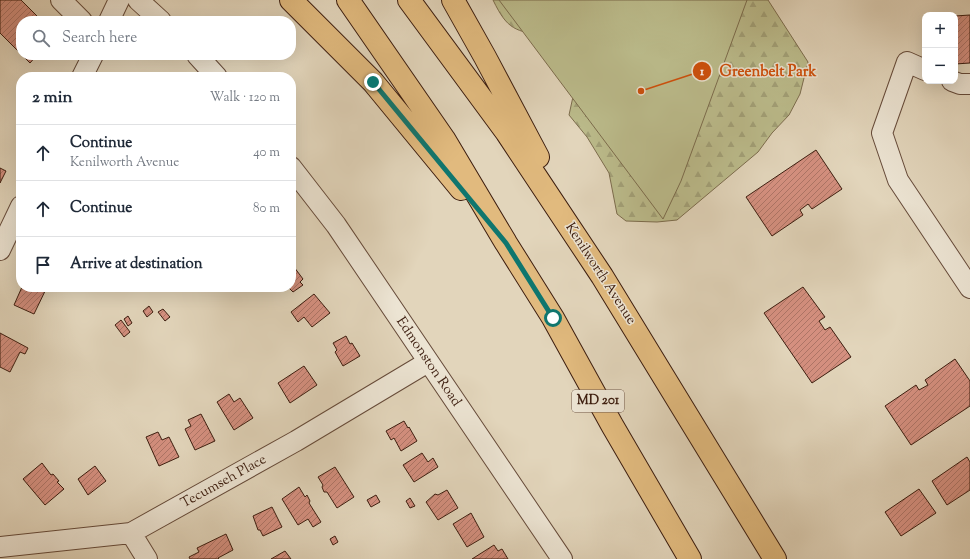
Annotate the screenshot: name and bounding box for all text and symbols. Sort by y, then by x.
map controls [922,12,958,84]
button: + [922,12,958,48]
search box [16,16,296,60]
icon: search [30,27,52,49]
text: Search here [62,28,137,49]
button: − [922,48,958,84]
callout: Greenbelt Park [692,58,825,85]
text: Greenbelt Park [720,62,817,83]
text: 1 [699,63,705,81]
route end [364,73,382,91]
text: 2 min [32,86,73,110]
text: Walk · 120 m [210,89,280,107]
text: Continue [70,133,132,154]
icon: ahead [32,142,54,164]
text: 40 m [253,144,280,162]
text: Kenilworth Avenue [70,154,179,172]
icon: ahead [32,198,54,220]
text: Continue [70,198,132,219]
text: 80 m [253,200,280,218]
street label: Kenilworth Avenue [560,219,640,329]
icon: arrive [32,254,54,276]
text: Arrive at destination [70,254,203,275]
route start [544,309,562,327]
street label: Edmonston Road [391,313,466,411]
road number: MD 201 [572,390,624,412]
street label: Tecumseh Place [178,450,270,514]

